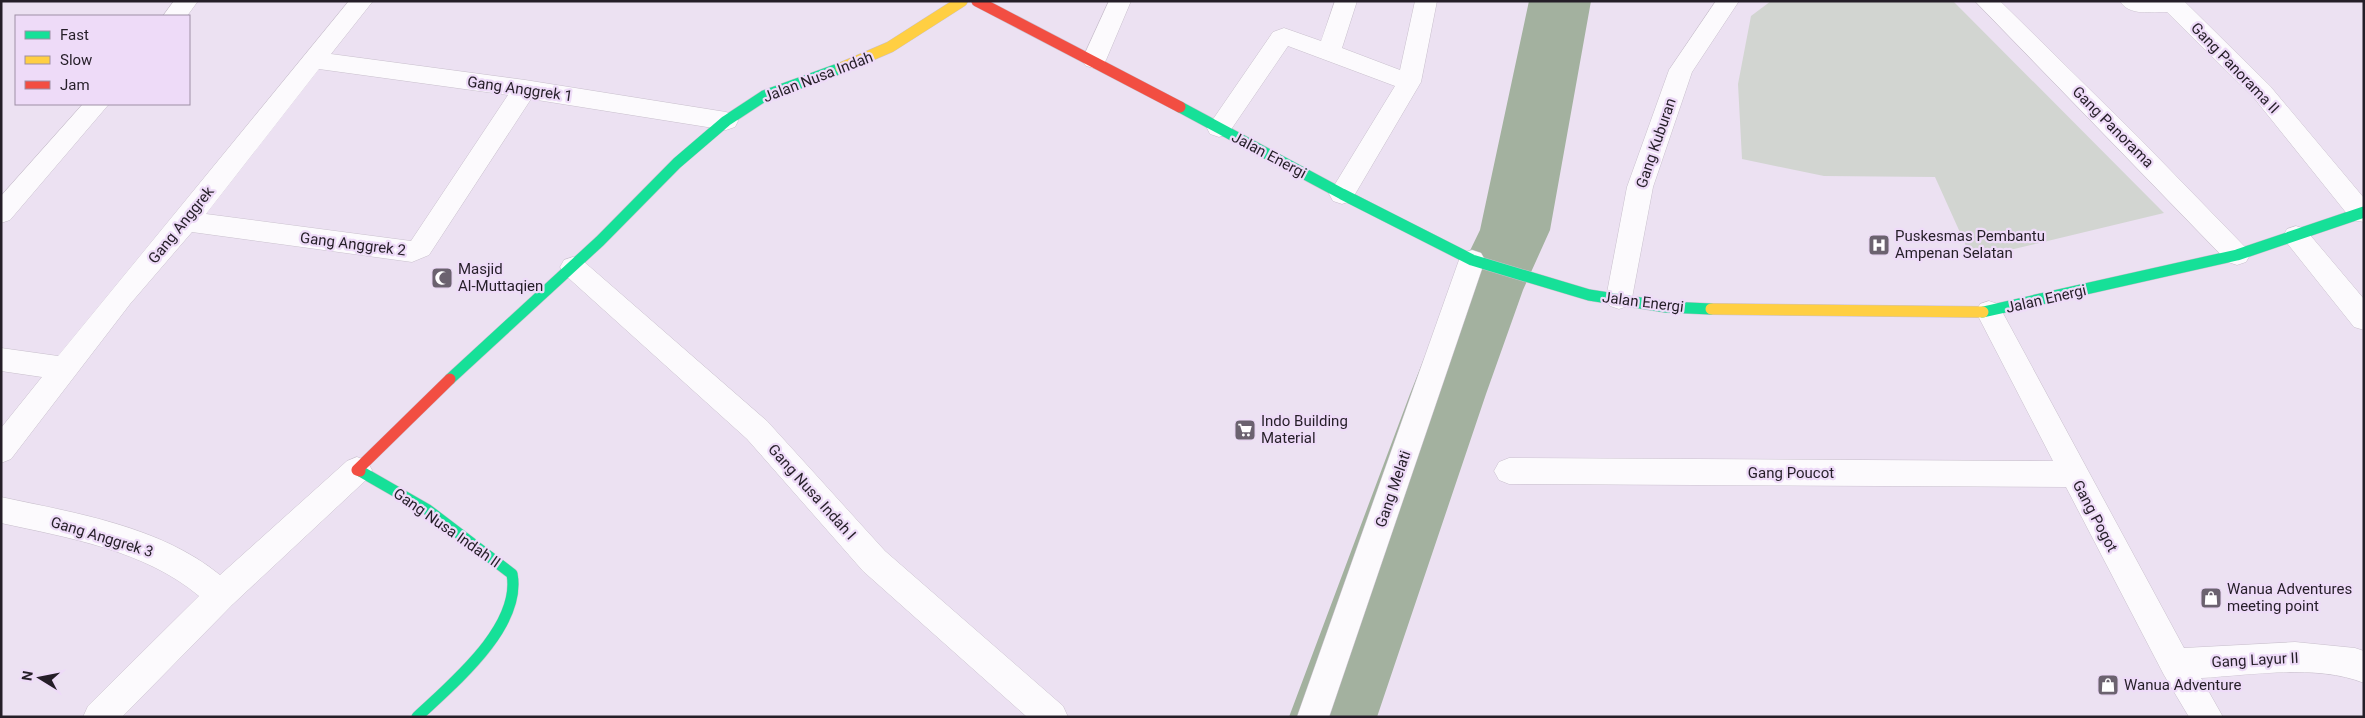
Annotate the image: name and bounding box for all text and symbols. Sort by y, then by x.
legend [15,15,190,105]
street label: Gang Panorama II [2187,19,2283,117]
text: Fast [60,26,89,44]
street label: Jalan Nusa Indah [761,48,875,106]
text: Slow [60,51,92,69]
street label: Gang Anggrek 1 [466,73,574,105]
text: Jam [60,76,90,94]
street label: Gang Panorama [2069,83,2157,171]
street label: Gang Kuburan [1632,96,1680,190]
street label: Jalan Energi [1229,128,1309,182]
street label: Gang Anggrek [144,182,218,267]
place label: Puskesmas Pembantu Ampenan Selatan [1895,227,2045,262]
street label: Gang Anggrek 2 [299,229,407,259]
hospital icon: Puskesmas Pembantu Ampenan Selatan [1867,233,1891,257]
place label: Masjid Al-Muttaqien [458,260,543,295]
mosque icon: Masjid Al-Muttaqien [430,266,454,290]
street label: Jalan Energi [2004,281,2088,317]
street label: Jalan Energi [1601,288,1685,316]
place label: Indo Building Material [1261,412,1348,447]
supermarket icon: Indo Building Material [1233,418,1257,442]
street label: Gang Nusa Indah I [764,440,860,544]
street label: Gang Melati [1371,448,1415,530]
street label: Gang Poucot [1748,464,1834,482]
street label: Gang Pogot [2069,477,2121,555]
street label: Gang Nusa Indah II [390,484,504,572]
street label: Gang Anggrek 3 [49,513,155,561]
place label: Wanua Adventures meeting point [2227,580,2352,615]
shop icon: Wanua Adventures meeting point [2199,586,2223,610]
street label: Gang Layur II [2211,649,2299,671]
north arrow [15,653,65,703]
text: N [18,669,36,682]
shop icon: Wanua Adventure [2096,673,2120,697]
place label: Wanua Adventure [2124,676,2241,694]

